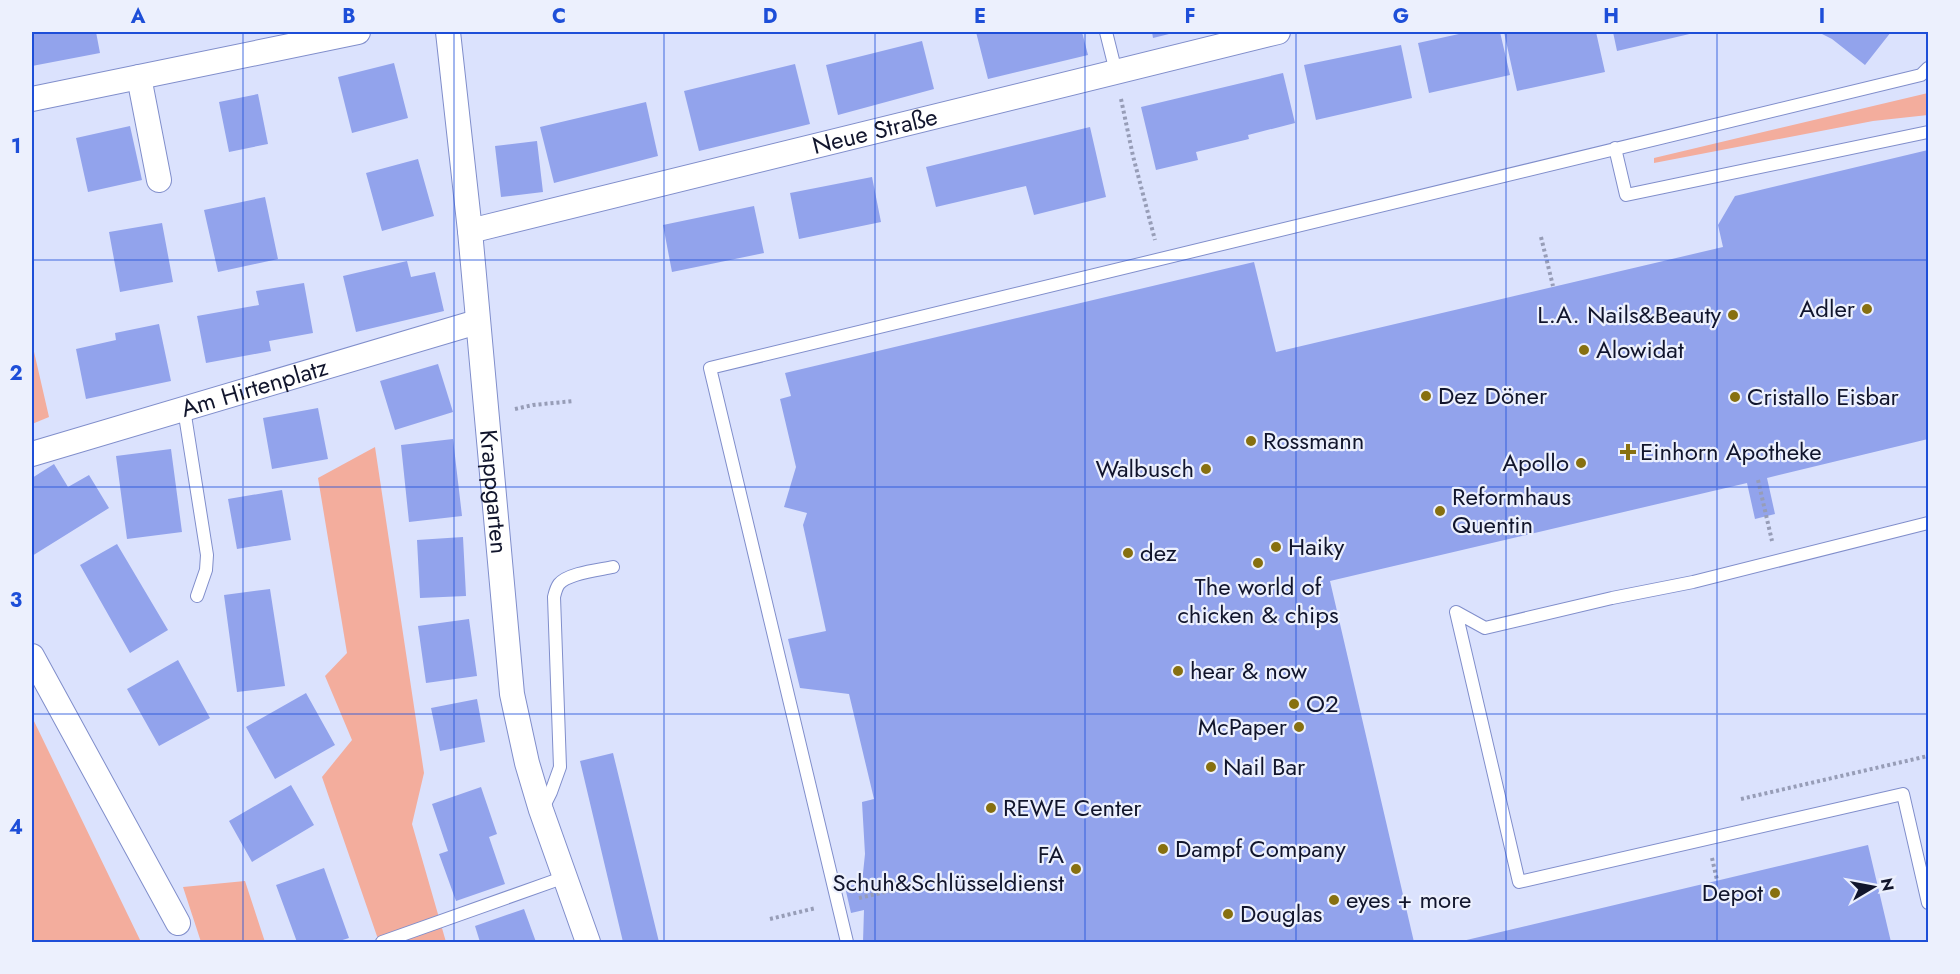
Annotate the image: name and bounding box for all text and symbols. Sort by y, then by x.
text: A [130,2,146,31]
text: B [342,2,356,31]
text: C [552,2,566,31]
text: D [763,2,777,31]
text: E [974,2,986,31]
text: F [1184,2,1196,31]
text: G [1393,2,1409,31]
text: H [1603,2,1619,31]
text: I [1819,2,1825,31]
street label: Neue Straße [809,99,941,163]
text: 1 [11,132,21,161]
place label: Adler [1799,291,1856,326]
place label: L.A. Nails&Beauty [1537,297,1721,332]
marker: Adler [1860,302,1874,316]
marker: L.A. Nails&Beauty [1726,308,1740,322]
place label: Alowidat [1596,332,1684,367]
marker: Alowidat [1577,343,1591,357]
street label: Am Hirtenplatz [177,349,332,426]
text: 2 [9,359,23,388]
place label: Dez Döner [1438,378,1548,413]
place label: Cristallo Eisbar [1747,379,1900,414]
marker: Dez Döner [1419,389,1433,403]
marker: Cristallo Eisbar [1728,390,1742,404]
place label: Rossmann [1263,423,1364,458]
street label: Krappgarten [471,428,517,555]
marker: Rossmann [1244,434,1258,448]
place label: Einhorn Apotheke [1640,434,1822,469]
place label: Apollo [1502,445,1569,480]
marker: Einhorn Apotheke [1621,445,1635,459]
place label: Walbusch [1096,451,1194,486]
marker: Apollo [1574,456,1588,470]
marker: Walbusch [1199,462,1213,476]
place label: Reformhaus Quentin [1452,479,1571,542]
marker: Reformhaus Quentin [1433,504,1447,518]
place label: Haiky [1288,529,1345,564]
place label: dez [1140,535,1177,570]
marker: Haiky [1269,540,1283,554]
marker: dez [1121,546,1135,560]
marker: The world of chicken & chips [1251,556,1265,570]
place label: The world of chicken & chips [1177,569,1339,632]
text: 3 [10,586,22,615]
place label: hear & now [1190,653,1308,688]
marker: hear & now [1171,664,1185,678]
place label: O2 [1306,686,1339,721]
marker: O2 [1287,697,1301,711]
place label: McPaper [1198,709,1288,744]
marker: McPaper [1292,720,1306,734]
place label: Nail Bar [1223,749,1306,784]
marker: Nail Bar [1204,760,1218,774]
place label: REWE Center [1003,790,1142,825]
marker: REWE Center [984,801,998,815]
text: 4 [9,813,23,842]
place label: Dampf Company [1175,831,1346,866]
place label: FA Schuh&Schlüsseldienst [832,837,1064,900]
marker: Dampf Company [1156,842,1170,856]
north arrow [1843,857,1903,917]
marker: FA Schuh&Schlüsseldienst [1069,862,1083,876]
place label: Depot [1702,875,1763,910]
text: N [1875,876,1900,893]
place label: eyes + more [1346,882,1471,917]
marker: Depot [1768,886,1782,900]
marker: eyes + more [1327,893,1341,907]
place label: Douglas [1240,896,1322,931]
marker: Douglas [1221,907,1235,921]

